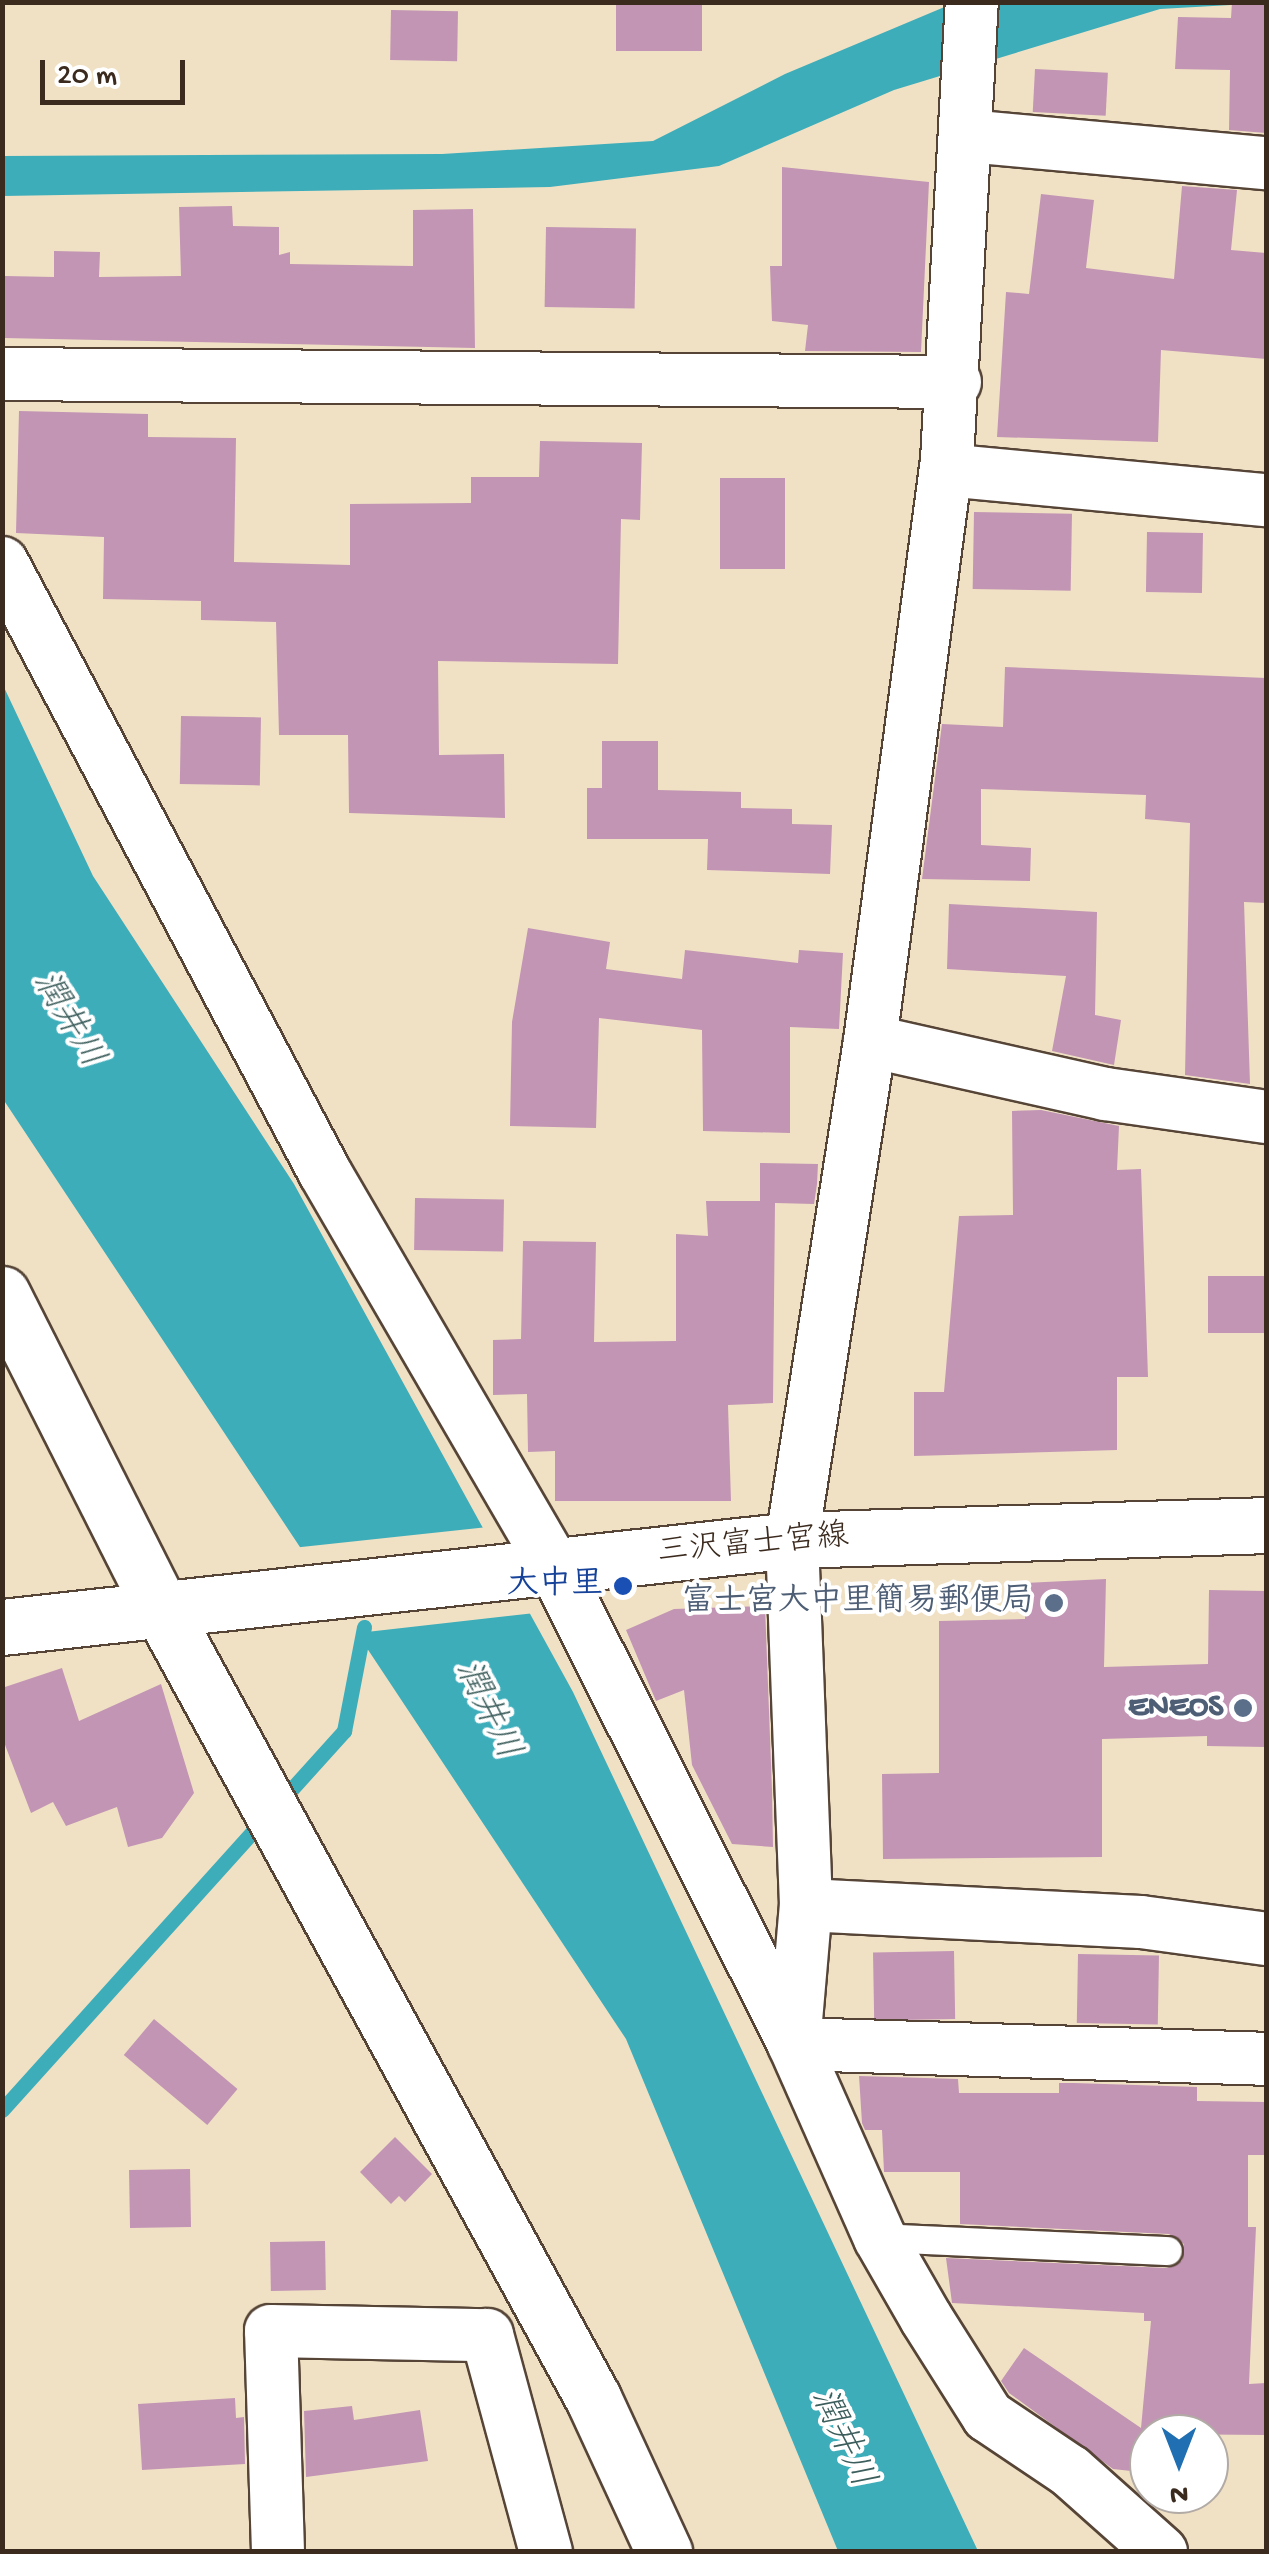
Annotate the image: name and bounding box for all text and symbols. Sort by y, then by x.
scale bar [45,40,190,102]
text: 20 m [57,60,117,95]
water label: 潤井川 [21,965,111,1077]
street label: 三沢富士宮線 [656,1519,850,1573]
place label: 大中里 [507,1567,603,1605]
marker: 大中里 [612,1575,634,1597]
place label: 富士宮大中里簡易郵便局 [682,1584,1034,1622]
marker: 富士宮大中里簡易郵便局 [1043,1592,1065,1614]
water label: 潤井川 [443,1655,527,1767]
place label: ENEOS [1128,1689,1223,1727]
marker: ENEOS [1232,1697,1254,1719]
water label: 潤井川 [799,2383,881,2495]
north arrow [1129,2414,1229,2514]
text: N [1170,2476,1188,2509]

